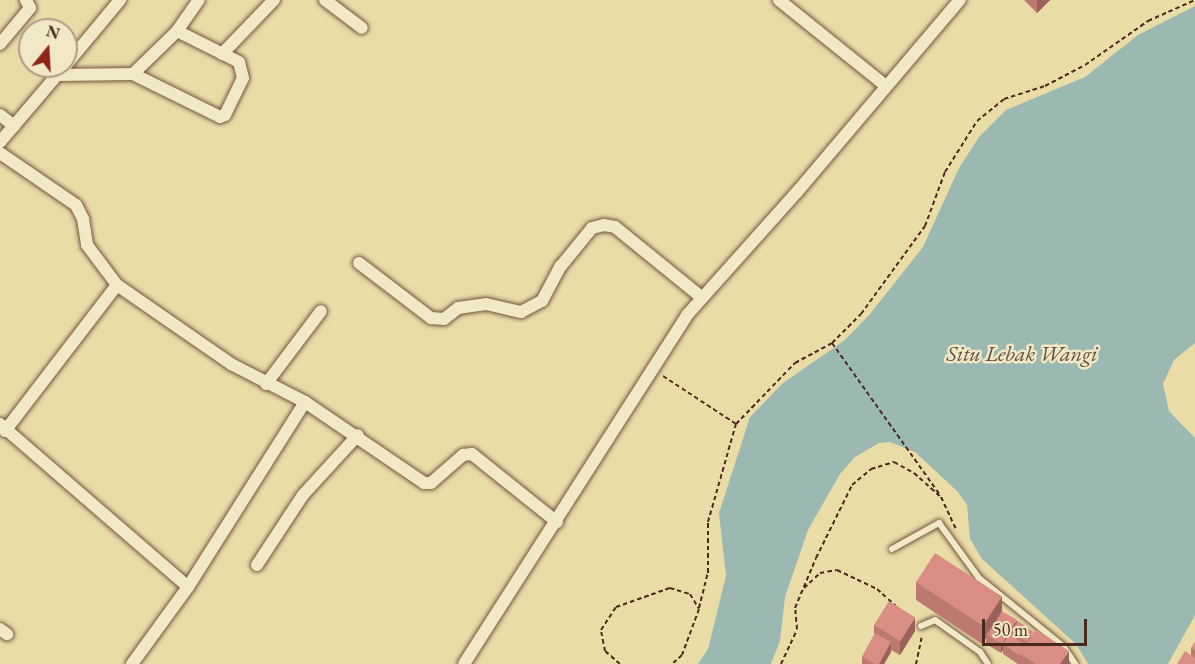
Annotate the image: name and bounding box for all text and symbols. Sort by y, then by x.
north arrow [18,18,78,78]
text: N [44,20,62,44]
water label: Situ Lebak Wangi [946,341,1098,367]
scale bar [985,607,1090,645]
text: 50 m [993,618,1028,641]

